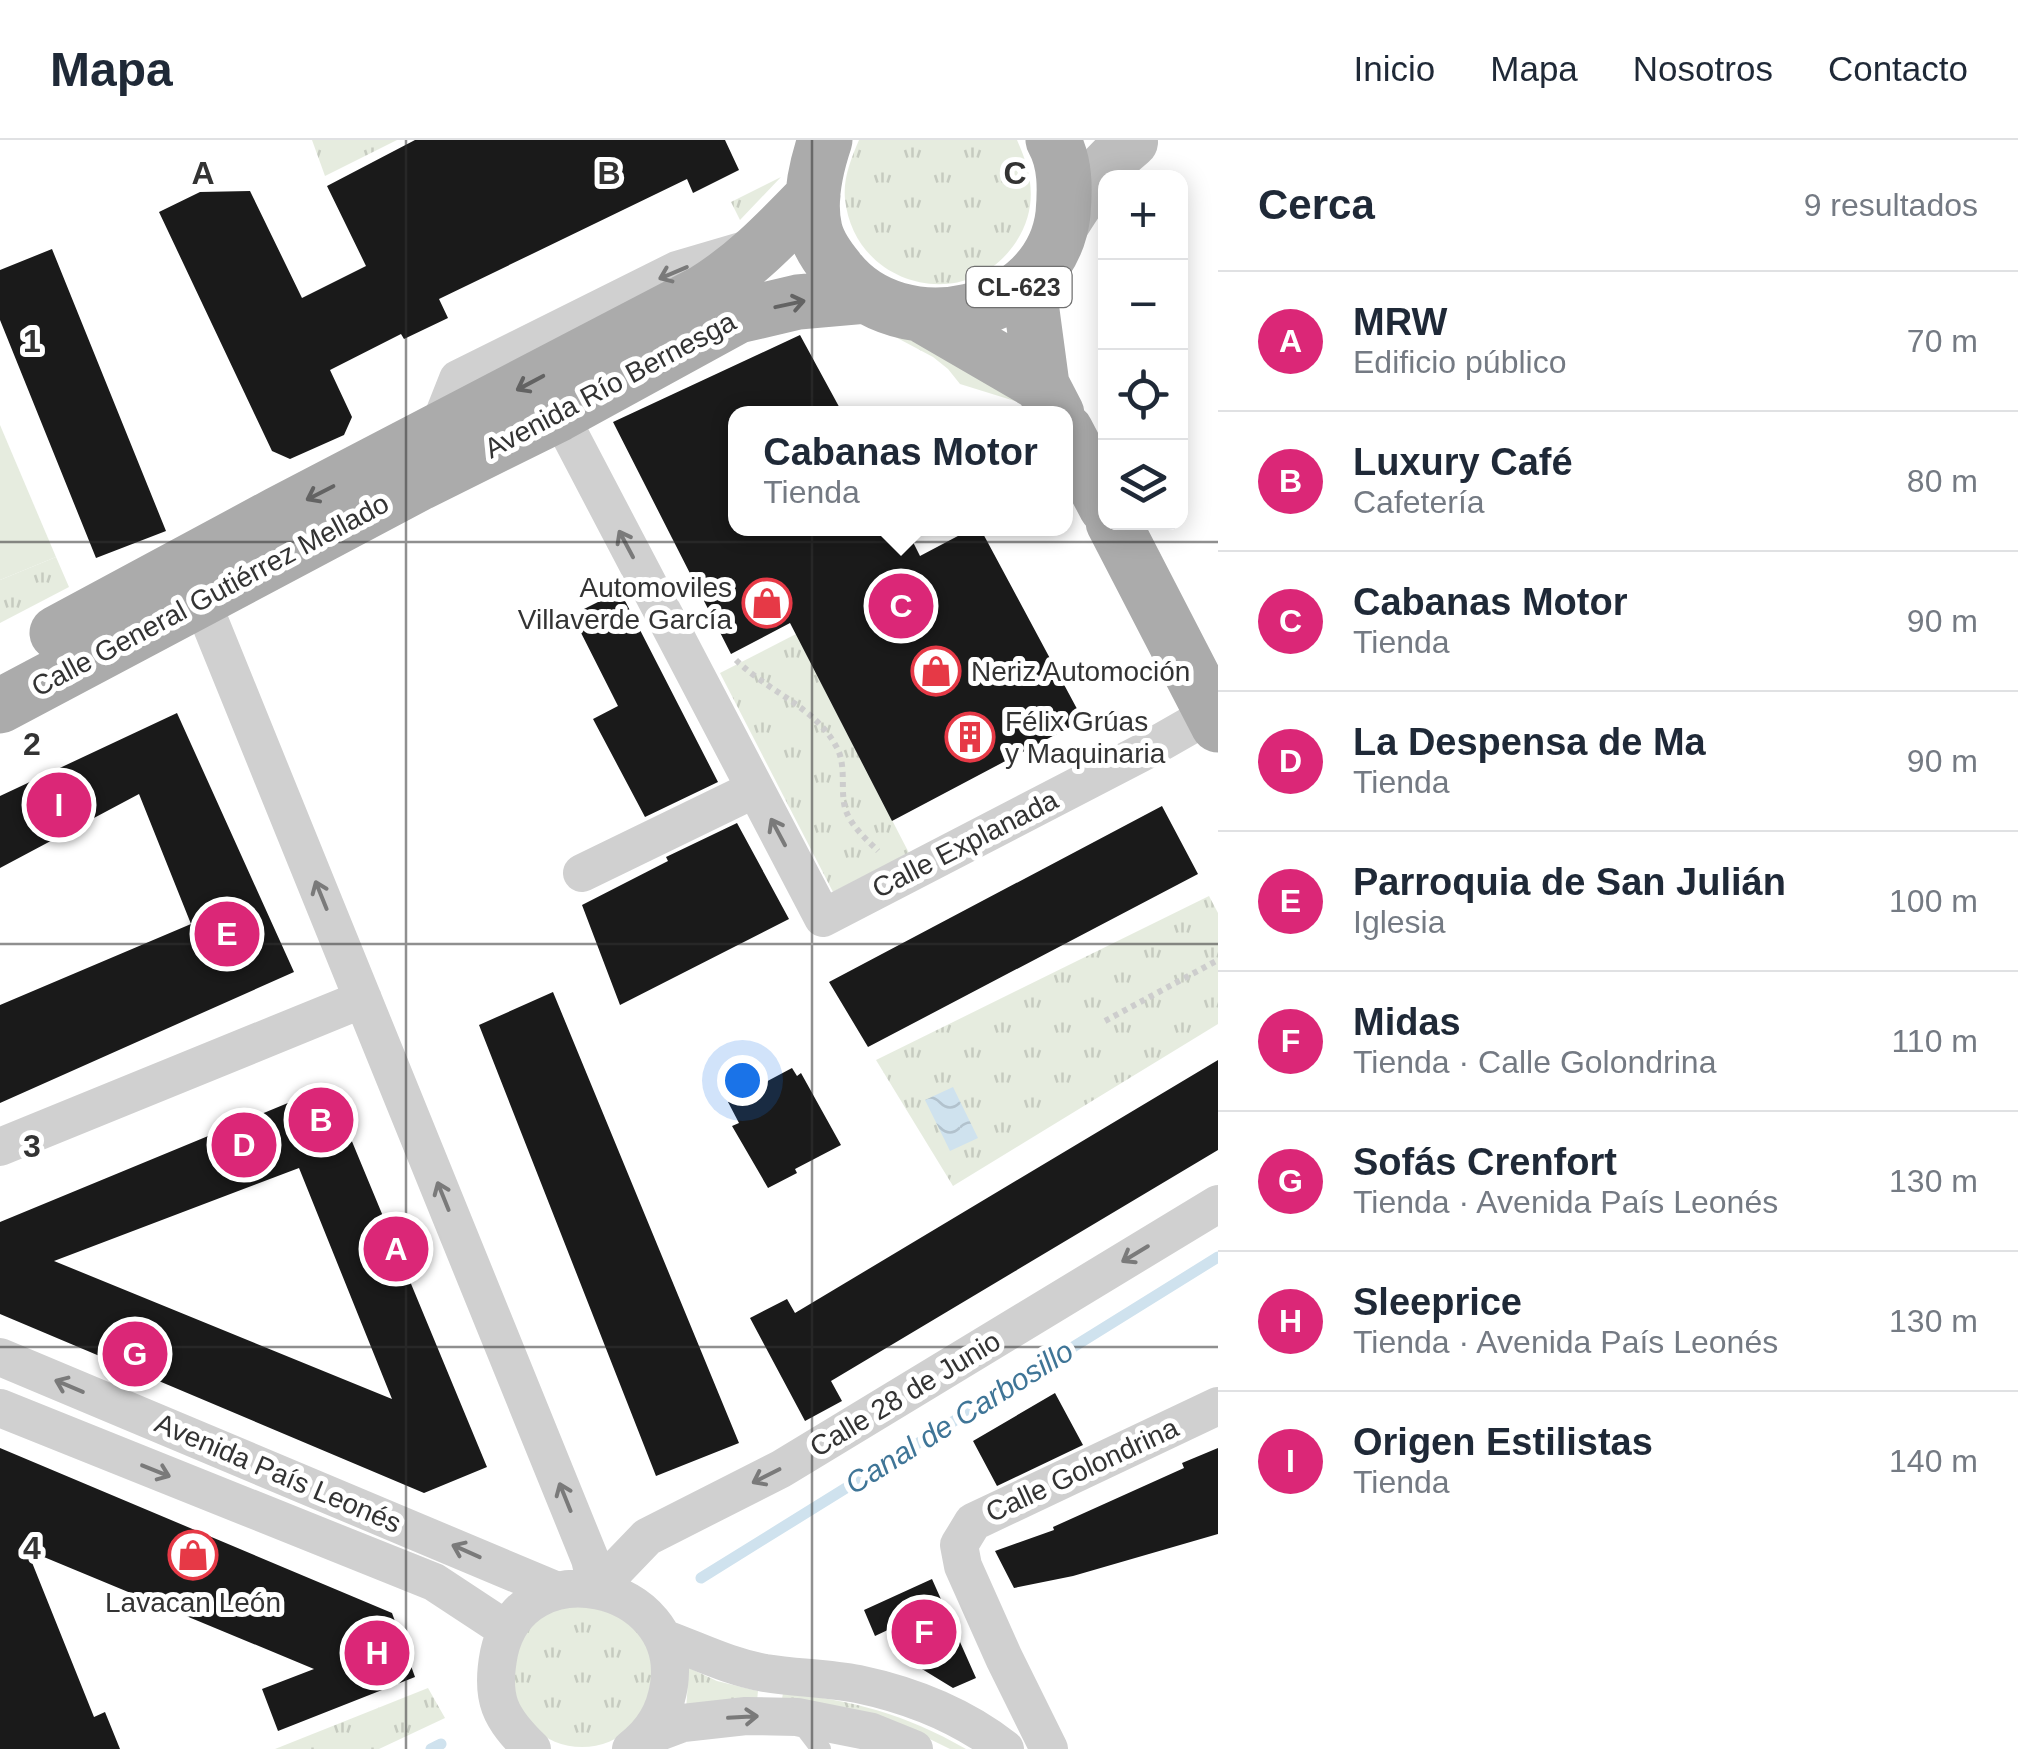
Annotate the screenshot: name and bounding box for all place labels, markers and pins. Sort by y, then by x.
pin: C [868,568,934,644]
place label: Automoviles Villaverde García [518,572,732,635]
shop icon: Automoviles Villaverde García [741,577,793,629]
shop icon: Neriz Automoción [910,645,962,697]
place label: Neriz Automoción [971,656,1190,687]
place label: Félix Grúas y Maquinaria [1005,706,1166,769]
building icon: Félix Grúas y Maquinaria [944,711,996,763]
pin: I [27,768,92,842]
pin: E [194,896,260,972]
pin: B [288,1082,354,1158]
pin: D [212,1108,276,1182]
pin: A [364,1212,428,1286]
pin: G [102,1316,168,1392]
shop icon: Lavacan León [167,1529,219,1581]
place label: Lavacan León [105,1587,281,1618]
pin: F [892,1594,956,1670]
pin: H [344,1616,410,1690]

